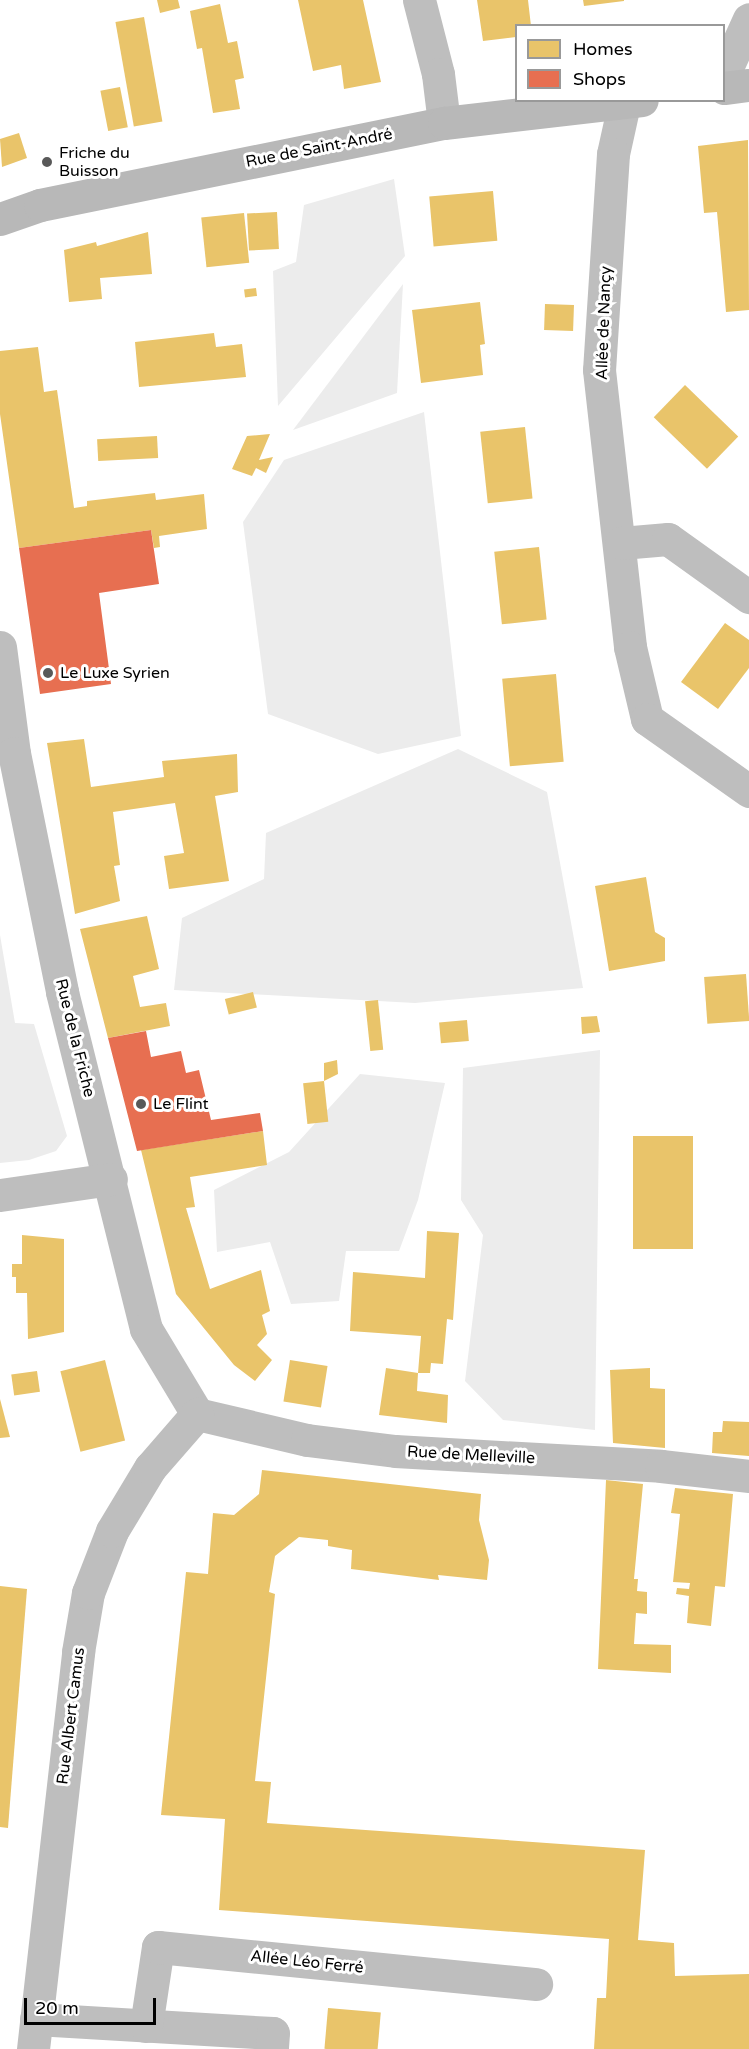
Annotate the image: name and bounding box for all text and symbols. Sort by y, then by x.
legend [515,24,725,102]
text: Homes [573,38,633,60]
text: Shops [573,68,626,90]
street label: Rue de Saint-André [244,124,394,172]
place label: Friche du Buisson [59,143,130,181]
marker: Friche du Buisson [40,155,54,169]
street label: Allée de Nançy [592,266,616,380]
place label: Le Luxe Syrien [60,663,170,683]
marker: Le Luxe Syrien [41,666,55,680]
street label: Rue de la Friche [51,977,99,1099]
place label: Le Flint [153,1094,209,1114]
marker: Le Flint [134,1097,148,1111]
street label: Rue de Melleville [406,1442,536,1468]
street label: Rue Albert Camus [53,1646,89,1786]
street label: Allée Léo Ferré [250,1947,364,1977]
scale bar [27,1986,159,2024]
text: 20 m [35,1997,79,2019]

